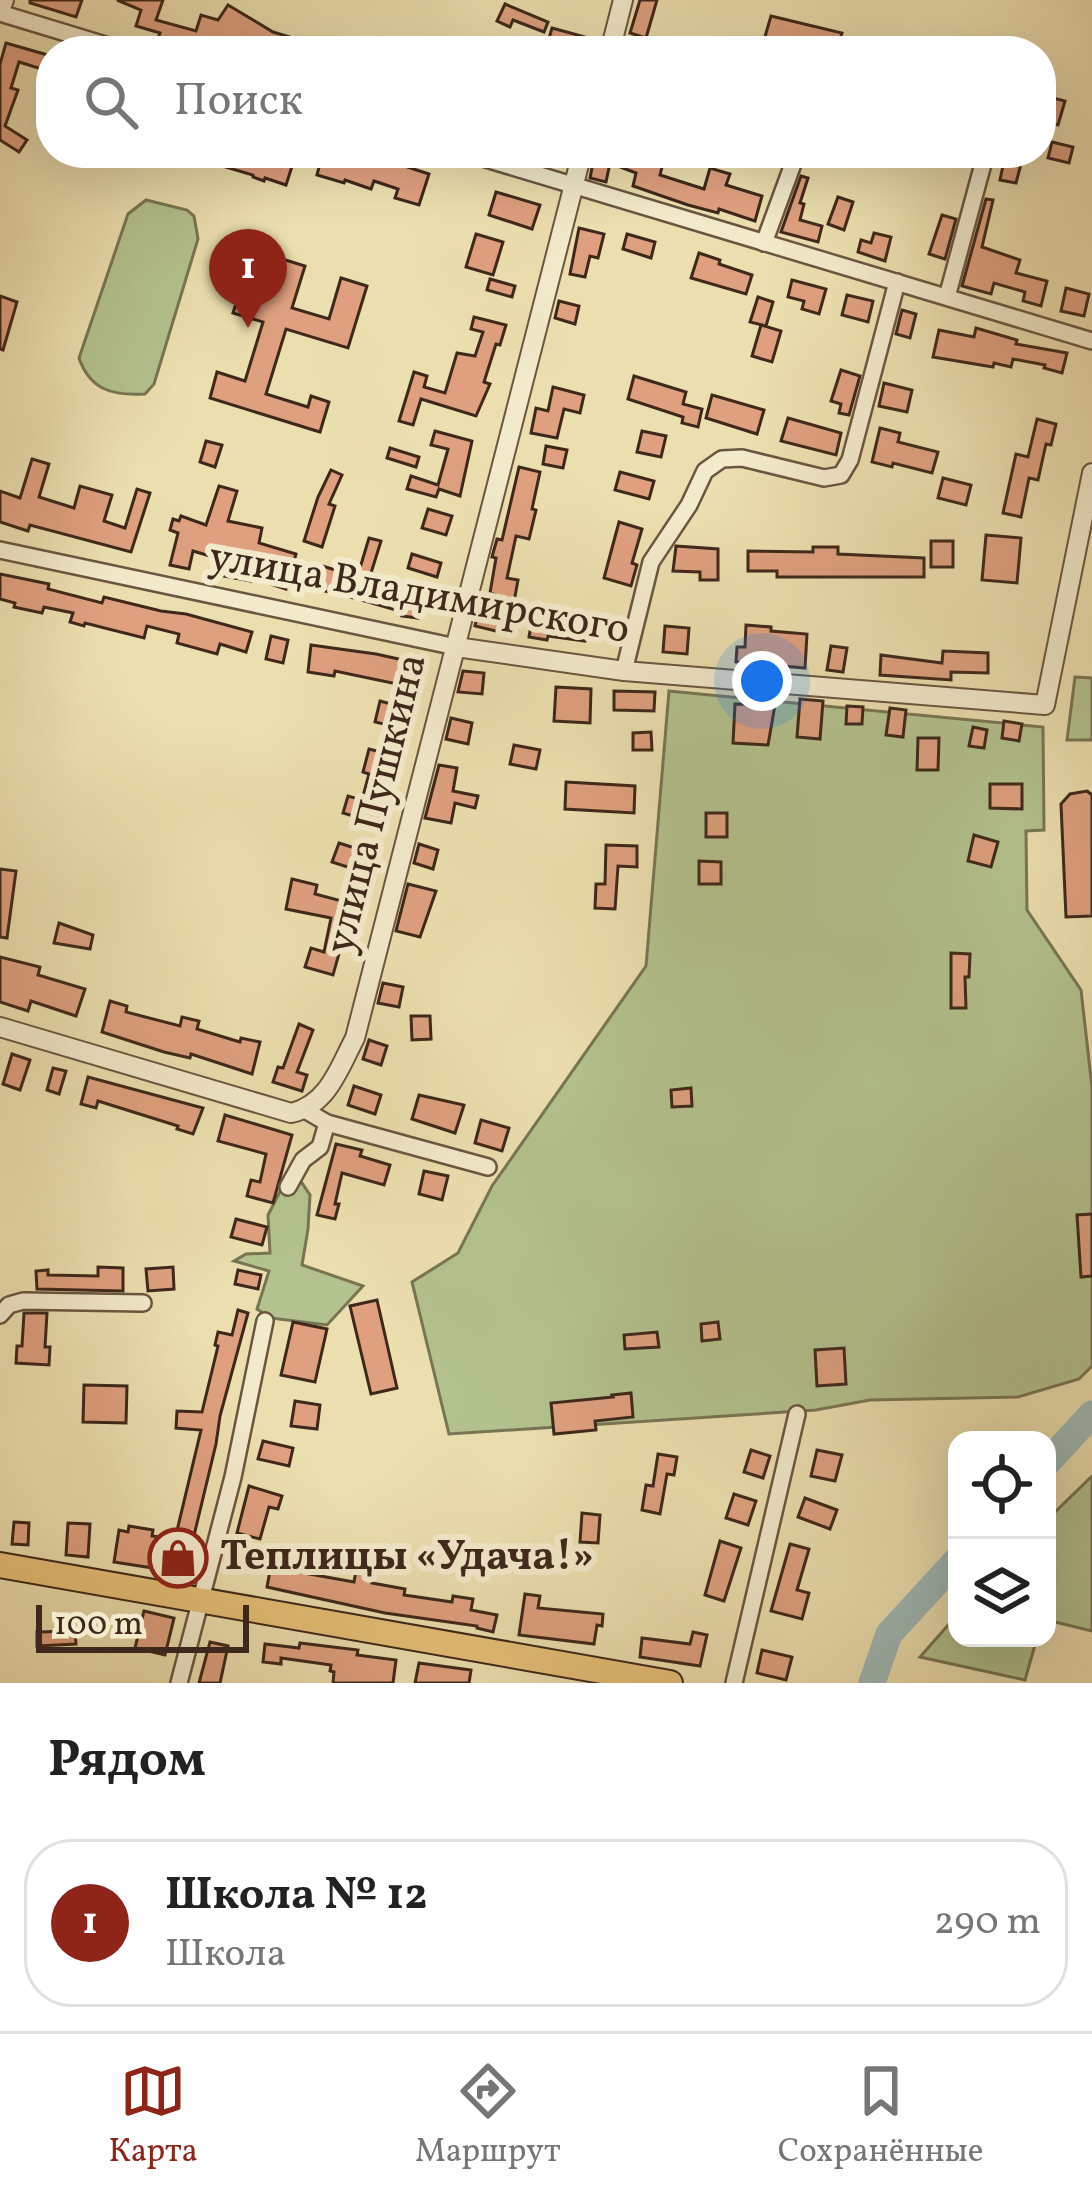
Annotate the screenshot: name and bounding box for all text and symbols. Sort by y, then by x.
search box [36,36,1056,168]
icon: search [78,69,144,135]
text: Поиск [174,71,303,134]
pin: 1 [209,229,287,328]
street label: улица Владимирского [204,529,634,661]
street label: улица Пушкина [312,648,444,960]
your location [732,651,792,711]
map controls [948,1431,1056,1647]
button: locate [948,1431,1056,1539]
shop icon: Теплицы «Удача!» [147,1527,209,1589]
place label: Теплицы «Удача!» [220,1529,594,1588]
button: layers [948,1539,1056,1647]
scale bar [36,1599,249,1652]
text: 100 m [54,1603,143,1649]
text: Рядом [48,1726,206,1797]
text: Школа № 12 [165,1865,428,1928]
text: 1 [82,1896,98,1950]
text: 290 m [934,1896,1041,1950]
text: Школа [165,1928,286,1982]
tab: Карта [108,2058,198,2176]
tab: Маршрут [415,2058,561,2176]
tab: Сохранённые [778,2058,983,2176]

